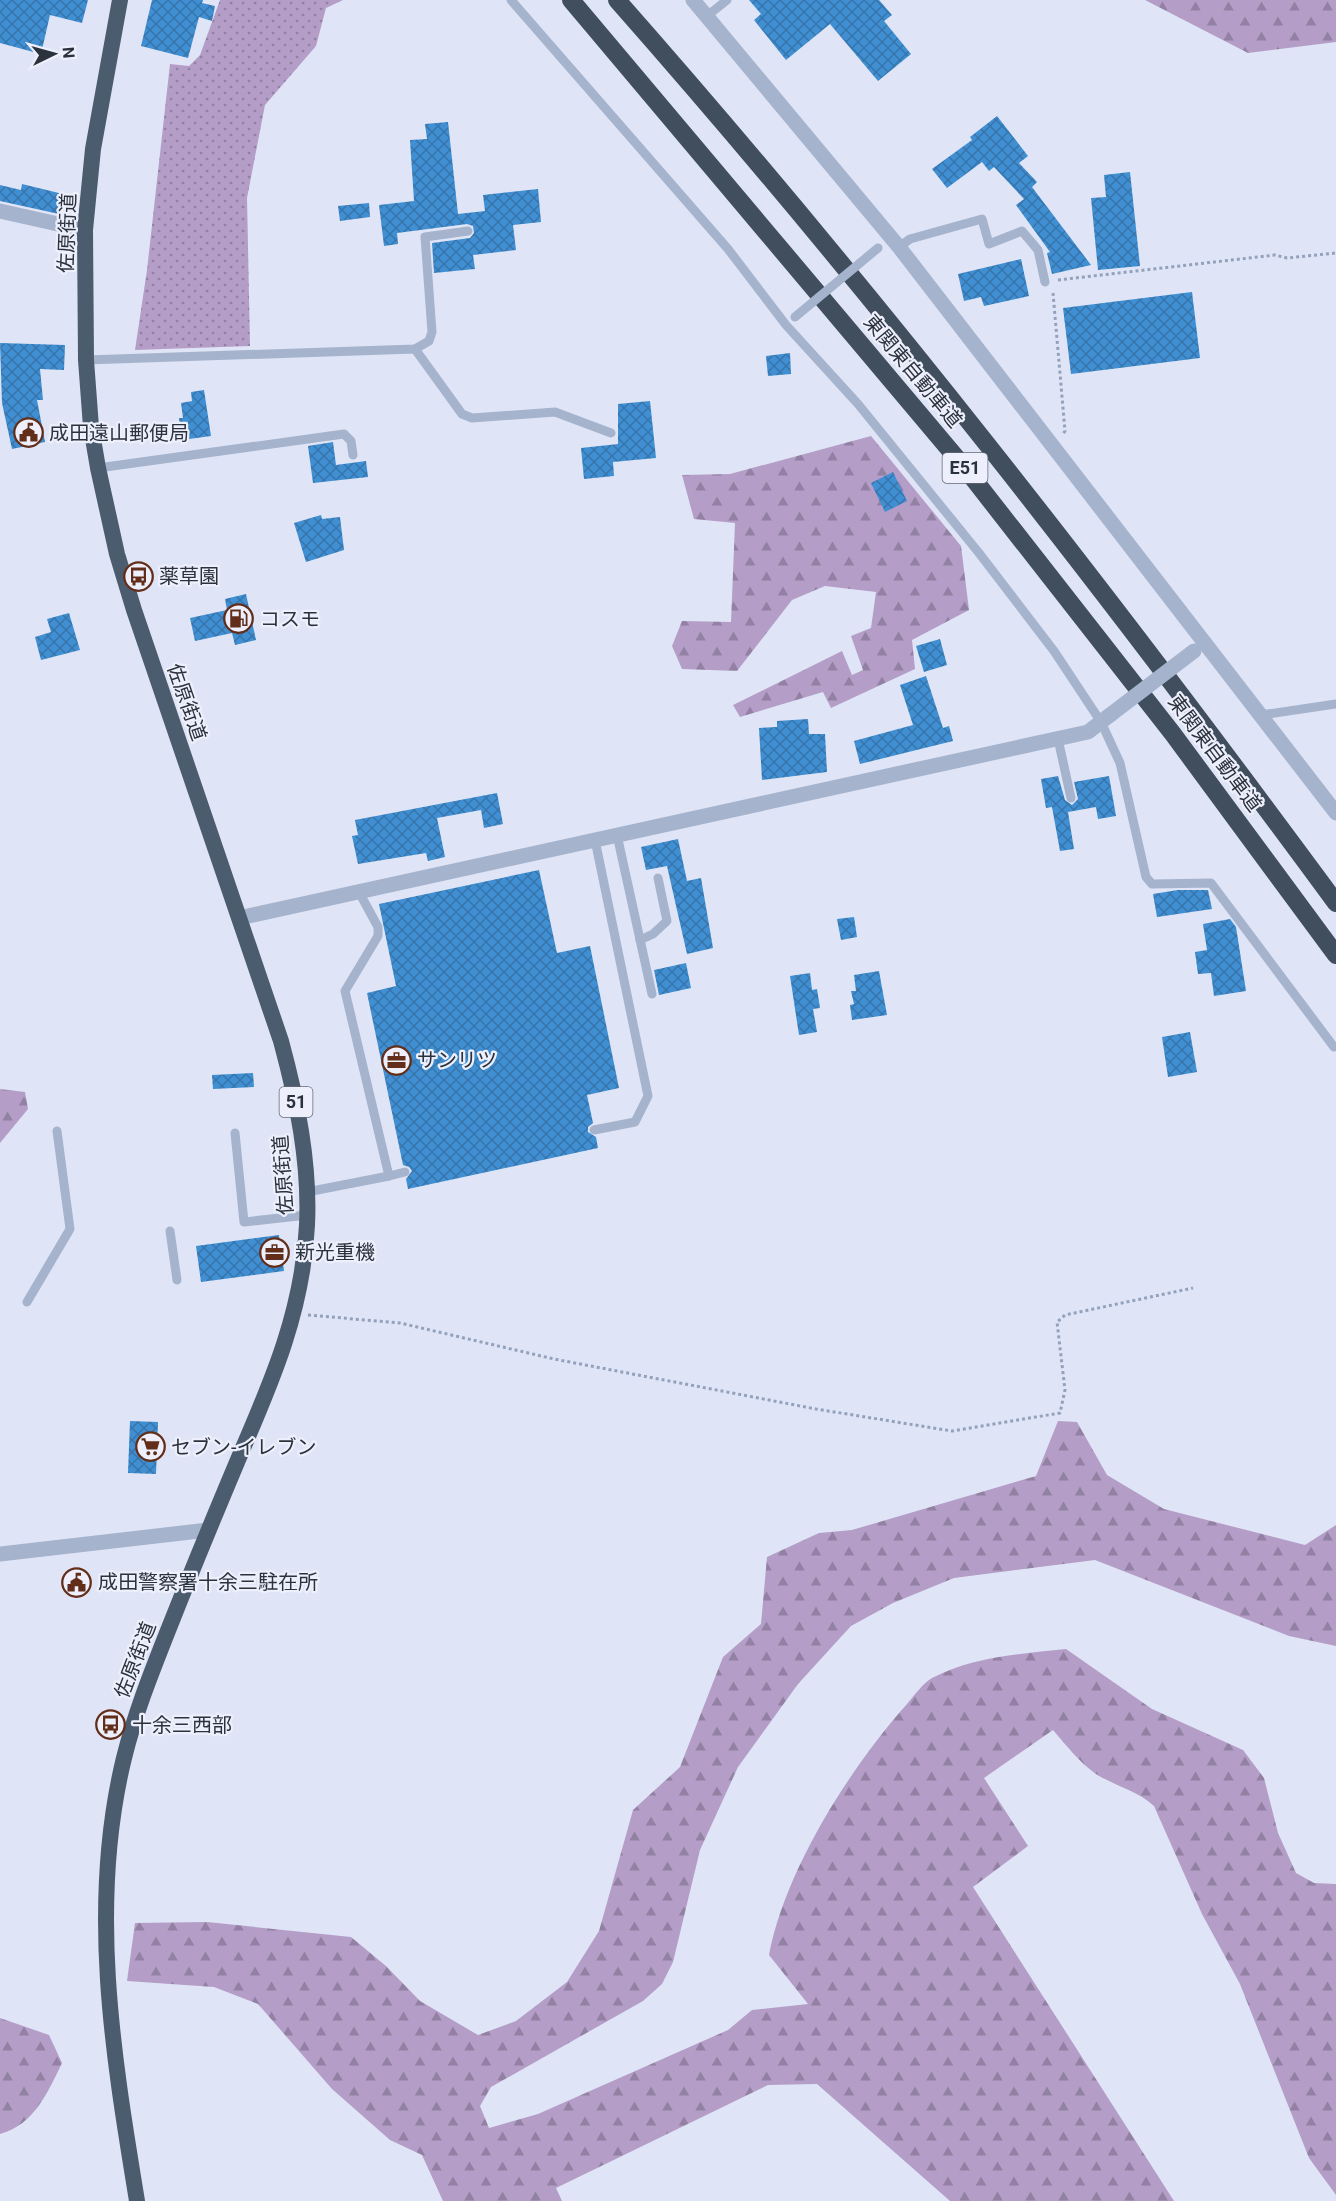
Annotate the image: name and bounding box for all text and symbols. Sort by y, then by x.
north arrow [24,24,84,84]
text: N [58,46,78,59]
street label: 佐原街道 [54,193,80,273]
street label: 東関東自動車道 [859,310,967,432]
public building icon: 成田遠山郵便局 [12,417,44,449]
place label: 成田遠山郵便局 [49,421,189,445]
road number: E51 [942,453,988,483]
bus stop icon: 薬草園 [122,560,154,592]
place label: 薬草園 [159,564,219,588]
fuel station icon: コスモ [223,603,255,635]
place label: コスモ [260,607,320,631]
street label: 佐原街道 [163,660,211,744]
street label: 東関東自動車道 [1163,690,1267,816]
office icon: サンリツ [380,1044,412,1076]
place label: サンリツ [417,1048,497,1072]
road number: 51 [280,1087,312,1117]
street label: 佐原街道 [268,1134,298,1216]
office icon: 新光重機 [258,1236,290,1268]
place label: 新光重機 [295,1240,375,1264]
supermarket icon: セブン-イレブン [134,1431,166,1463]
place label: セブン-イレブン [171,1435,317,1459]
public building icon: 成田警察署十余三駐在所 [61,1566,93,1598]
place label: 成田警察署十余三駐在所 [98,1570,318,1594]
street label: 佐原街道 [109,1618,161,1702]
bus stop icon: 十余三西部 [95,1709,127,1741]
place label: 十余三西部 [132,1713,232,1737]

